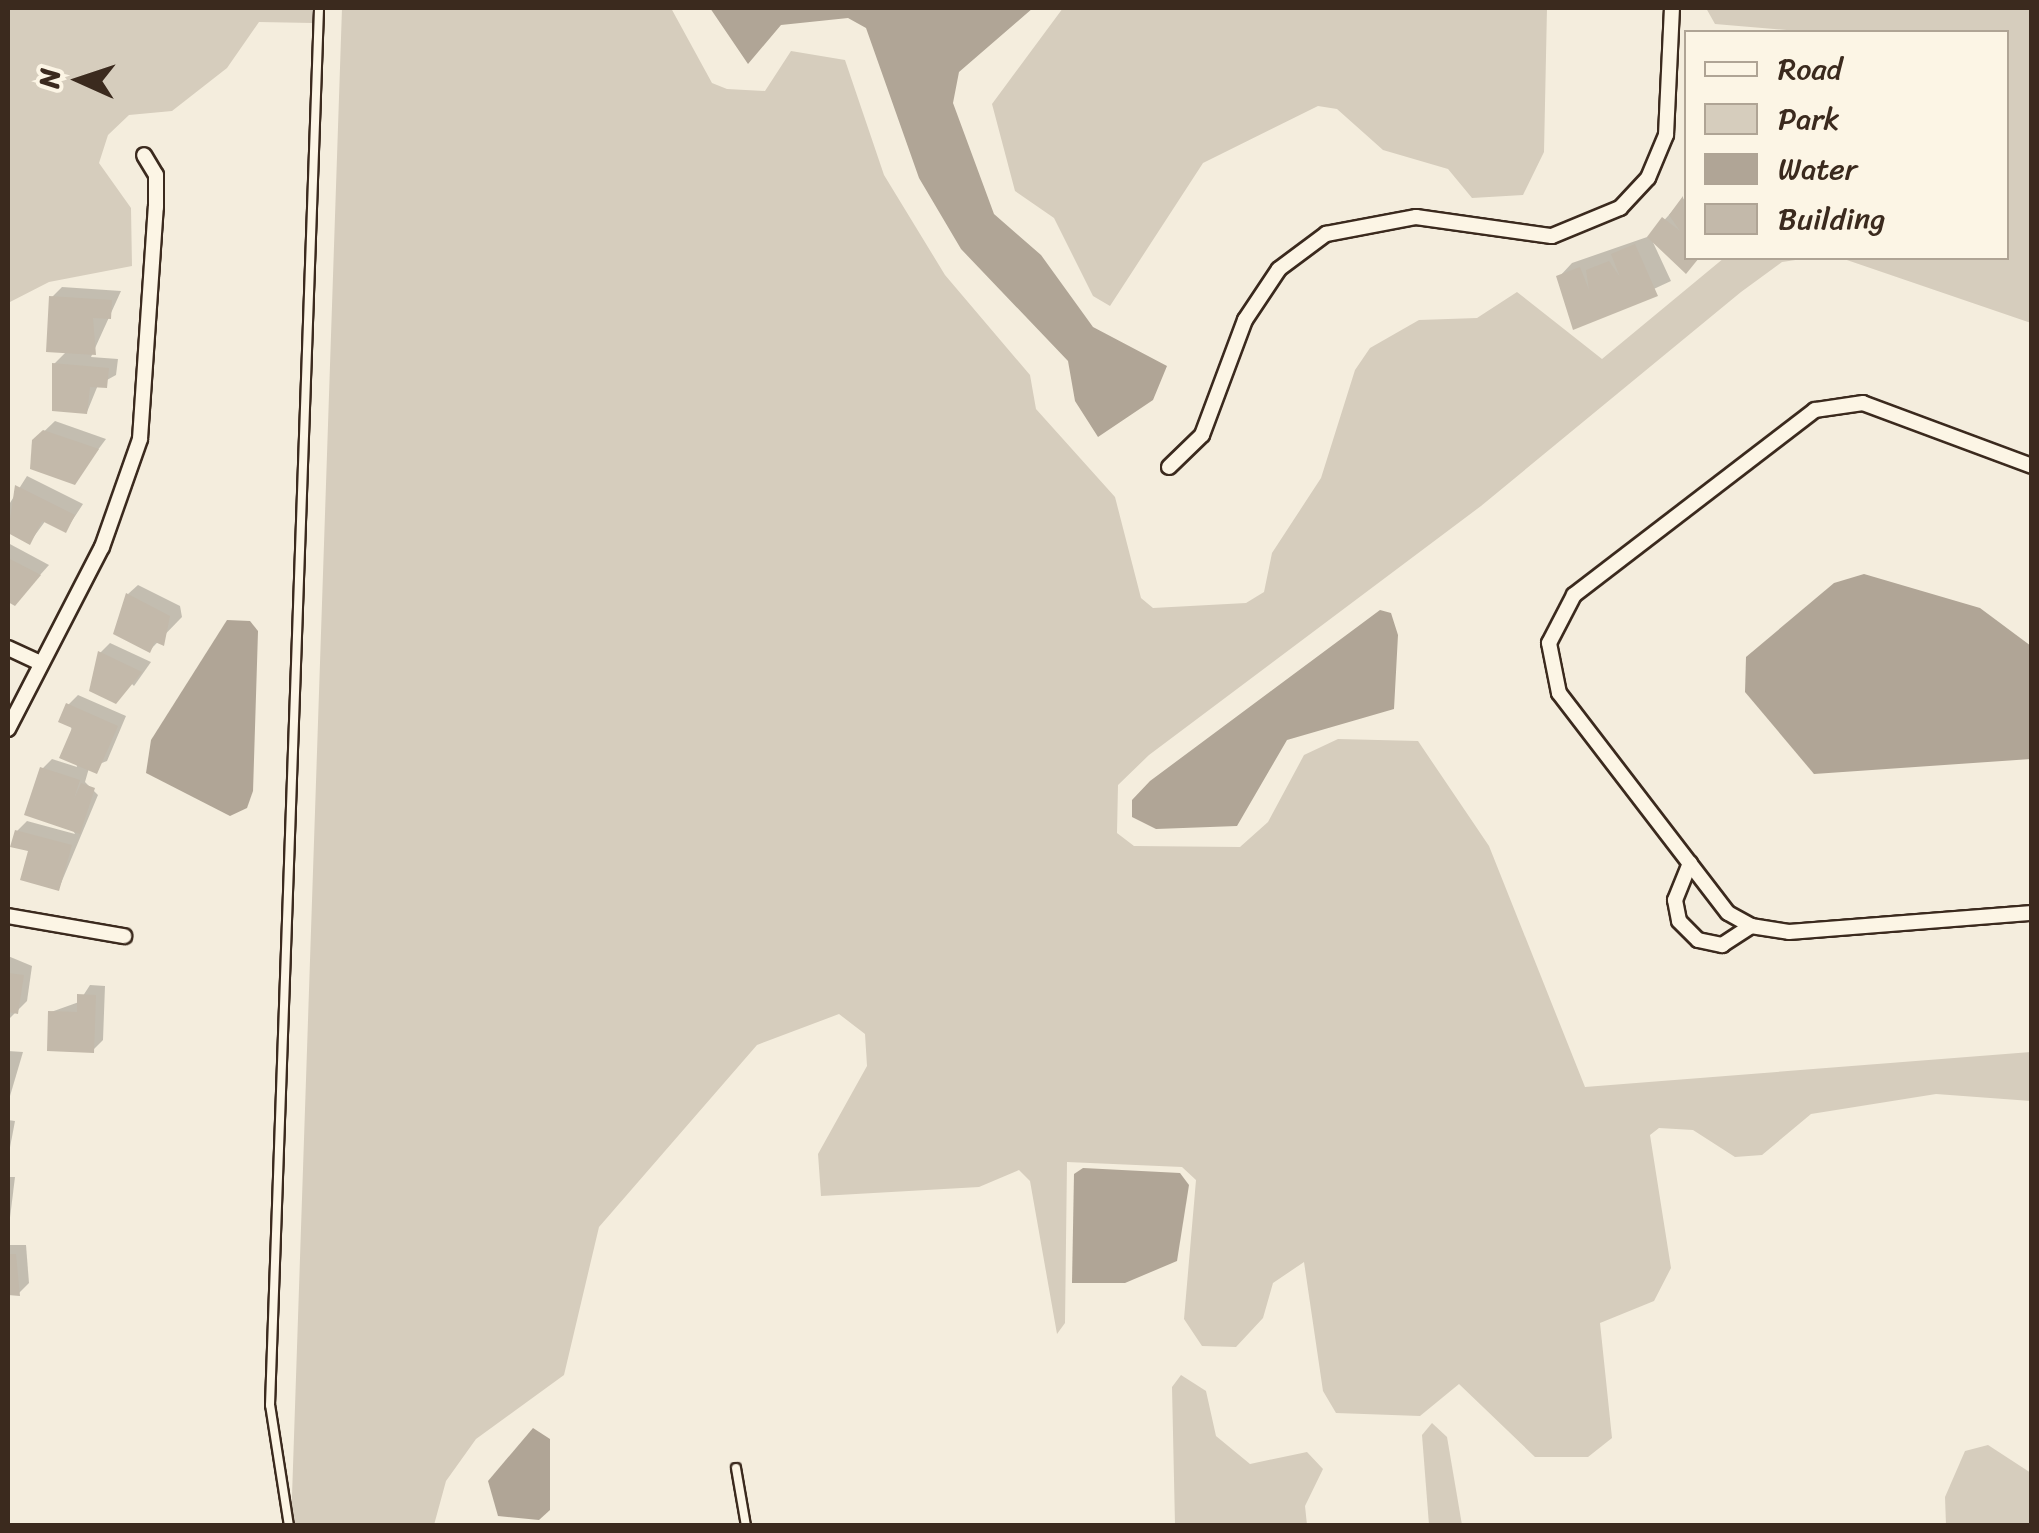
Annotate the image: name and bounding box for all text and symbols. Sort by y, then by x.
north arrow [30,30,130,130]
legend [1684,30,2009,260]
text: Road [1778,42,1842,96]
text: N [25,67,75,89]
text: Park [1778,92,1840,146]
text: Water [1778,142,1857,196]
text: Building [1778,192,1885,246]

